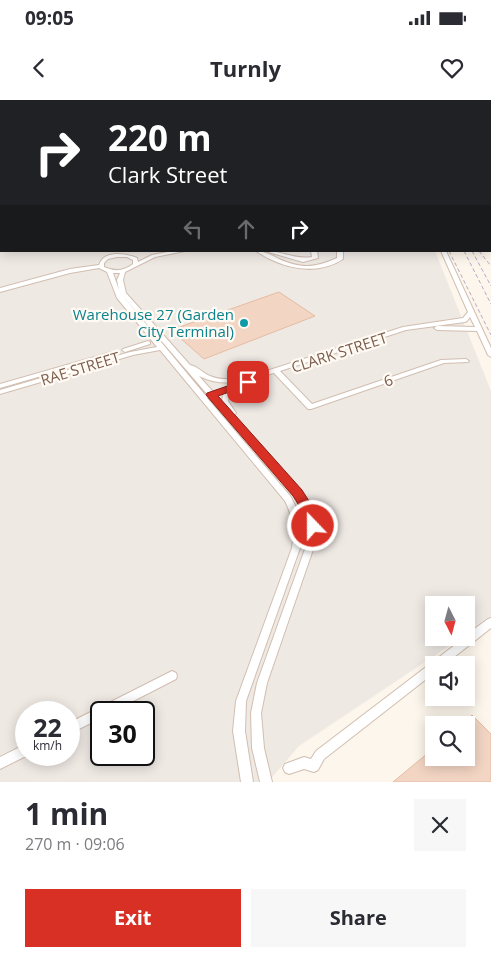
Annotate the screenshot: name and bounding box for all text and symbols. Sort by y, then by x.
text: 09:05 [25,5,74,31]
text: Turnly [210,53,281,83]
icon: back [25,54,53,82]
icon: heart [438,54,466,82]
text: 220 m [108,114,212,161]
icon: right [25,120,90,185]
text: Clark Street [108,159,227,189]
icon: left [179,215,207,243]
icon: ahead [232,215,260,243]
icon: right [285,215,313,243]
place label: Warehouse 27 (Garden City Terminal) [73,304,234,341]
marker: Warehouse 27 (Garden City Terminal) [238,317,250,329]
street label: CLARK STREET [288,327,390,377]
street label: RAE STREET [38,346,123,390]
pin [227,361,269,403]
icon: arrive [234,368,262,396]
street label: 6 [381,369,395,391]
position arrow [286,499,338,551]
north arrow [425,596,475,646]
map controls [425,596,475,766]
button: sound [425,656,475,706]
speed limit sign: 30 [90,701,155,766]
text: 22 [33,710,62,744]
button: search [425,716,475,766]
text: km/h [33,737,62,754]
text: 1 min [25,793,108,834]
button: close [414,799,466,851]
text: 270 m · 09:06 [25,833,125,855]
button: Exit [25,889,241,947]
button: Share [251,889,466,947]

